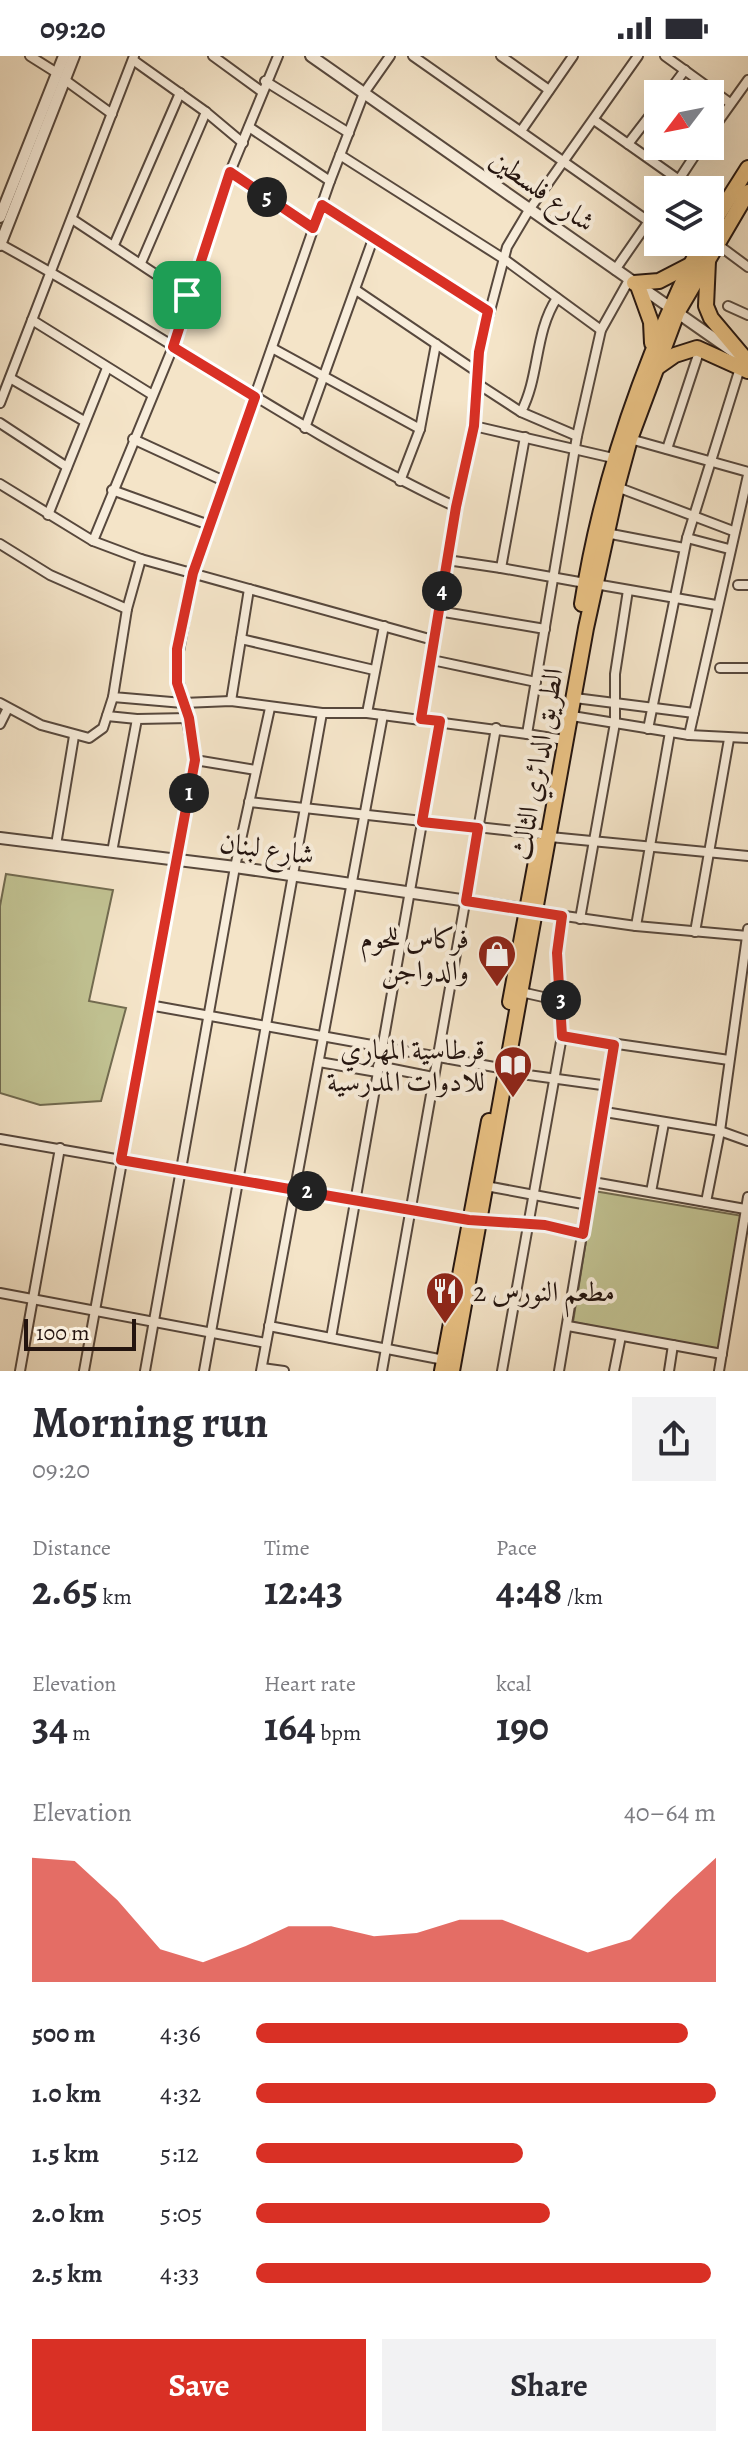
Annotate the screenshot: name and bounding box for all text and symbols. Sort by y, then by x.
text: 09:20 [40,8,106,48]
north arrow [644,80,724,160]
map controls [644,80,724,256]
street label: شارع فلسطين [480,141,603,244]
button: layers [644,176,724,256]
pin: 5 [247,177,287,217]
text: 5 [262,182,272,212]
pin [153,261,221,329]
icon: arrive [165,273,209,317]
pin: 4 [422,571,462,611]
text: 4 [437,576,447,606]
street label: الطريق الدائري الثالث [501,665,576,864]
pin: 1 [169,773,209,813]
text: 1 [185,778,193,808]
street label: شارع لبنان [217,824,317,878]
place label: فركاس للحوم والدواجن [360,920,469,990]
shop icon: فركاس للحوم والدواجن [476,933,518,988]
pin: 3 [541,980,581,1020]
text: 3 [556,985,566,1015]
place label: قرطاسية المهاري للادوات المدرسية [327,1031,485,1101]
library icon: قرطاسية المهاري للادوات المدرسية [492,1044,534,1099]
pin: 2 [287,1171,327,1211]
text: 2 [302,1176,312,1206]
restaurant icon: مطعم النورس 2 [424,1270,466,1325]
place label: مطعم النورس 2 [473,1273,615,1318]
scale bar [24,1315,136,1351]
text: 100 m [36,1318,90,1348]
text: Morning run [32,1392,268,1452]
button: share [632,1397,716,1481]
text: 09:20 [32,1452,90,1487]
text: Distance [32,1533,111,1563]
text: Time [264,1533,310,1563]
text: Pace [496,1533,537,1563]
text: 2.65 [32,1563,98,1618]
text: 12:43 [264,1563,343,1618]
text: 4:48 [496,1563,562,1618]
text: km [98,1582,132,1612]
text: /km [562,1582,603,1612]
text: Elevation [32,1669,116,1699]
text: Heart rate [264,1669,356,1699]
text: kcal [496,1669,531,1699]
text: 34 [32,1699,68,1754]
text: 164 [264,1699,316,1754]
text: 190 [496,1699,549,1754]
text: m [68,1718,91,1748]
text: bpm [316,1718,361,1748]
text: Elevation [32,1795,132,1830]
text: 40–64 m [624,1795,716,1830]
text: 500 m [32,2016,96,2051]
text: 4:36 [160,2016,201,2051]
text: 1.0 km [32,2076,101,2111]
text: 4:32 [160,2076,201,2111]
text: 1.5 km [32,2136,99,2171]
text: 5:12 [160,2136,199,2171]
text: 2.0 km [32,2196,105,2231]
text: 5:05 [160,2196,202,2231]
text: 2.5 km [32,2256,103,2291]
text: 4:33 [160,2256,200,2291]
button: Save [32,2339,366,2431]
button: Share [382,2339,716,2431]

